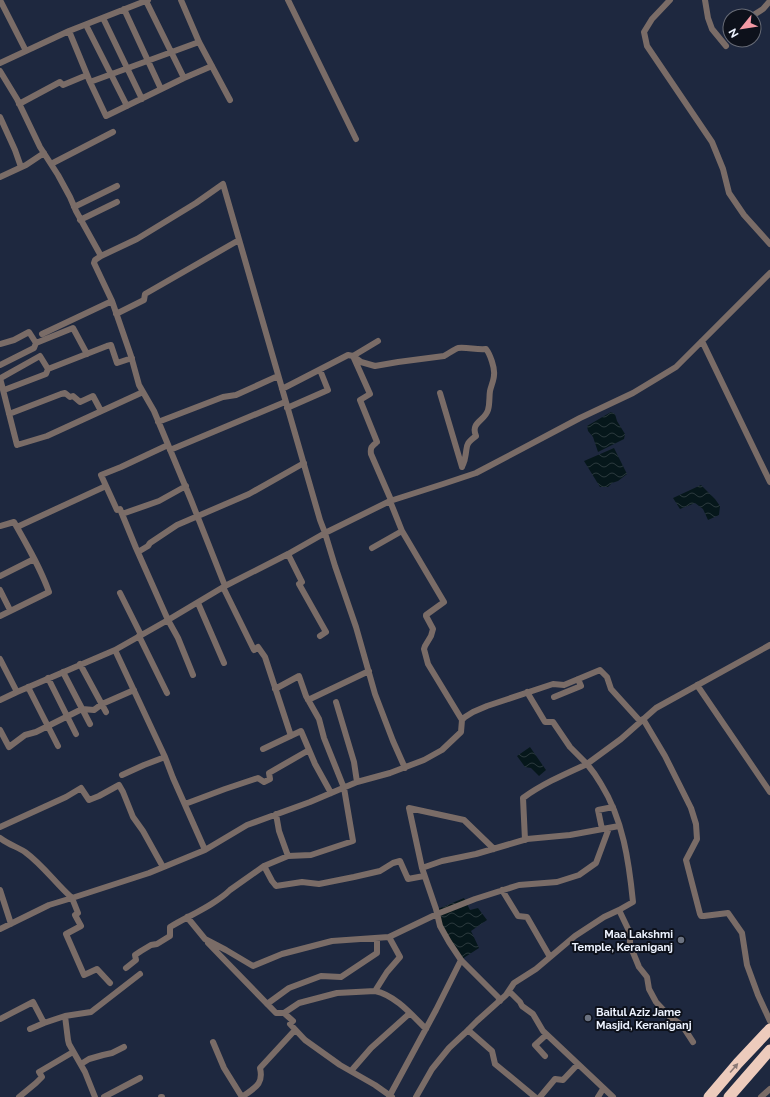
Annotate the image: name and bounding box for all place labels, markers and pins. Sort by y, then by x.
place label: Maa Lakshmi Temple, Keraniganj [572,928,673,954]
marker: Maa Lakshmi Temple, Keraniganj [676,935,686,945]
place label: Baitul Aziz Jame Masjid, Keraniganj [596,1006,692,1032]
marker: Baitul Aziz Jame Masjid, Keraniganj [583,1013,593,1023]

